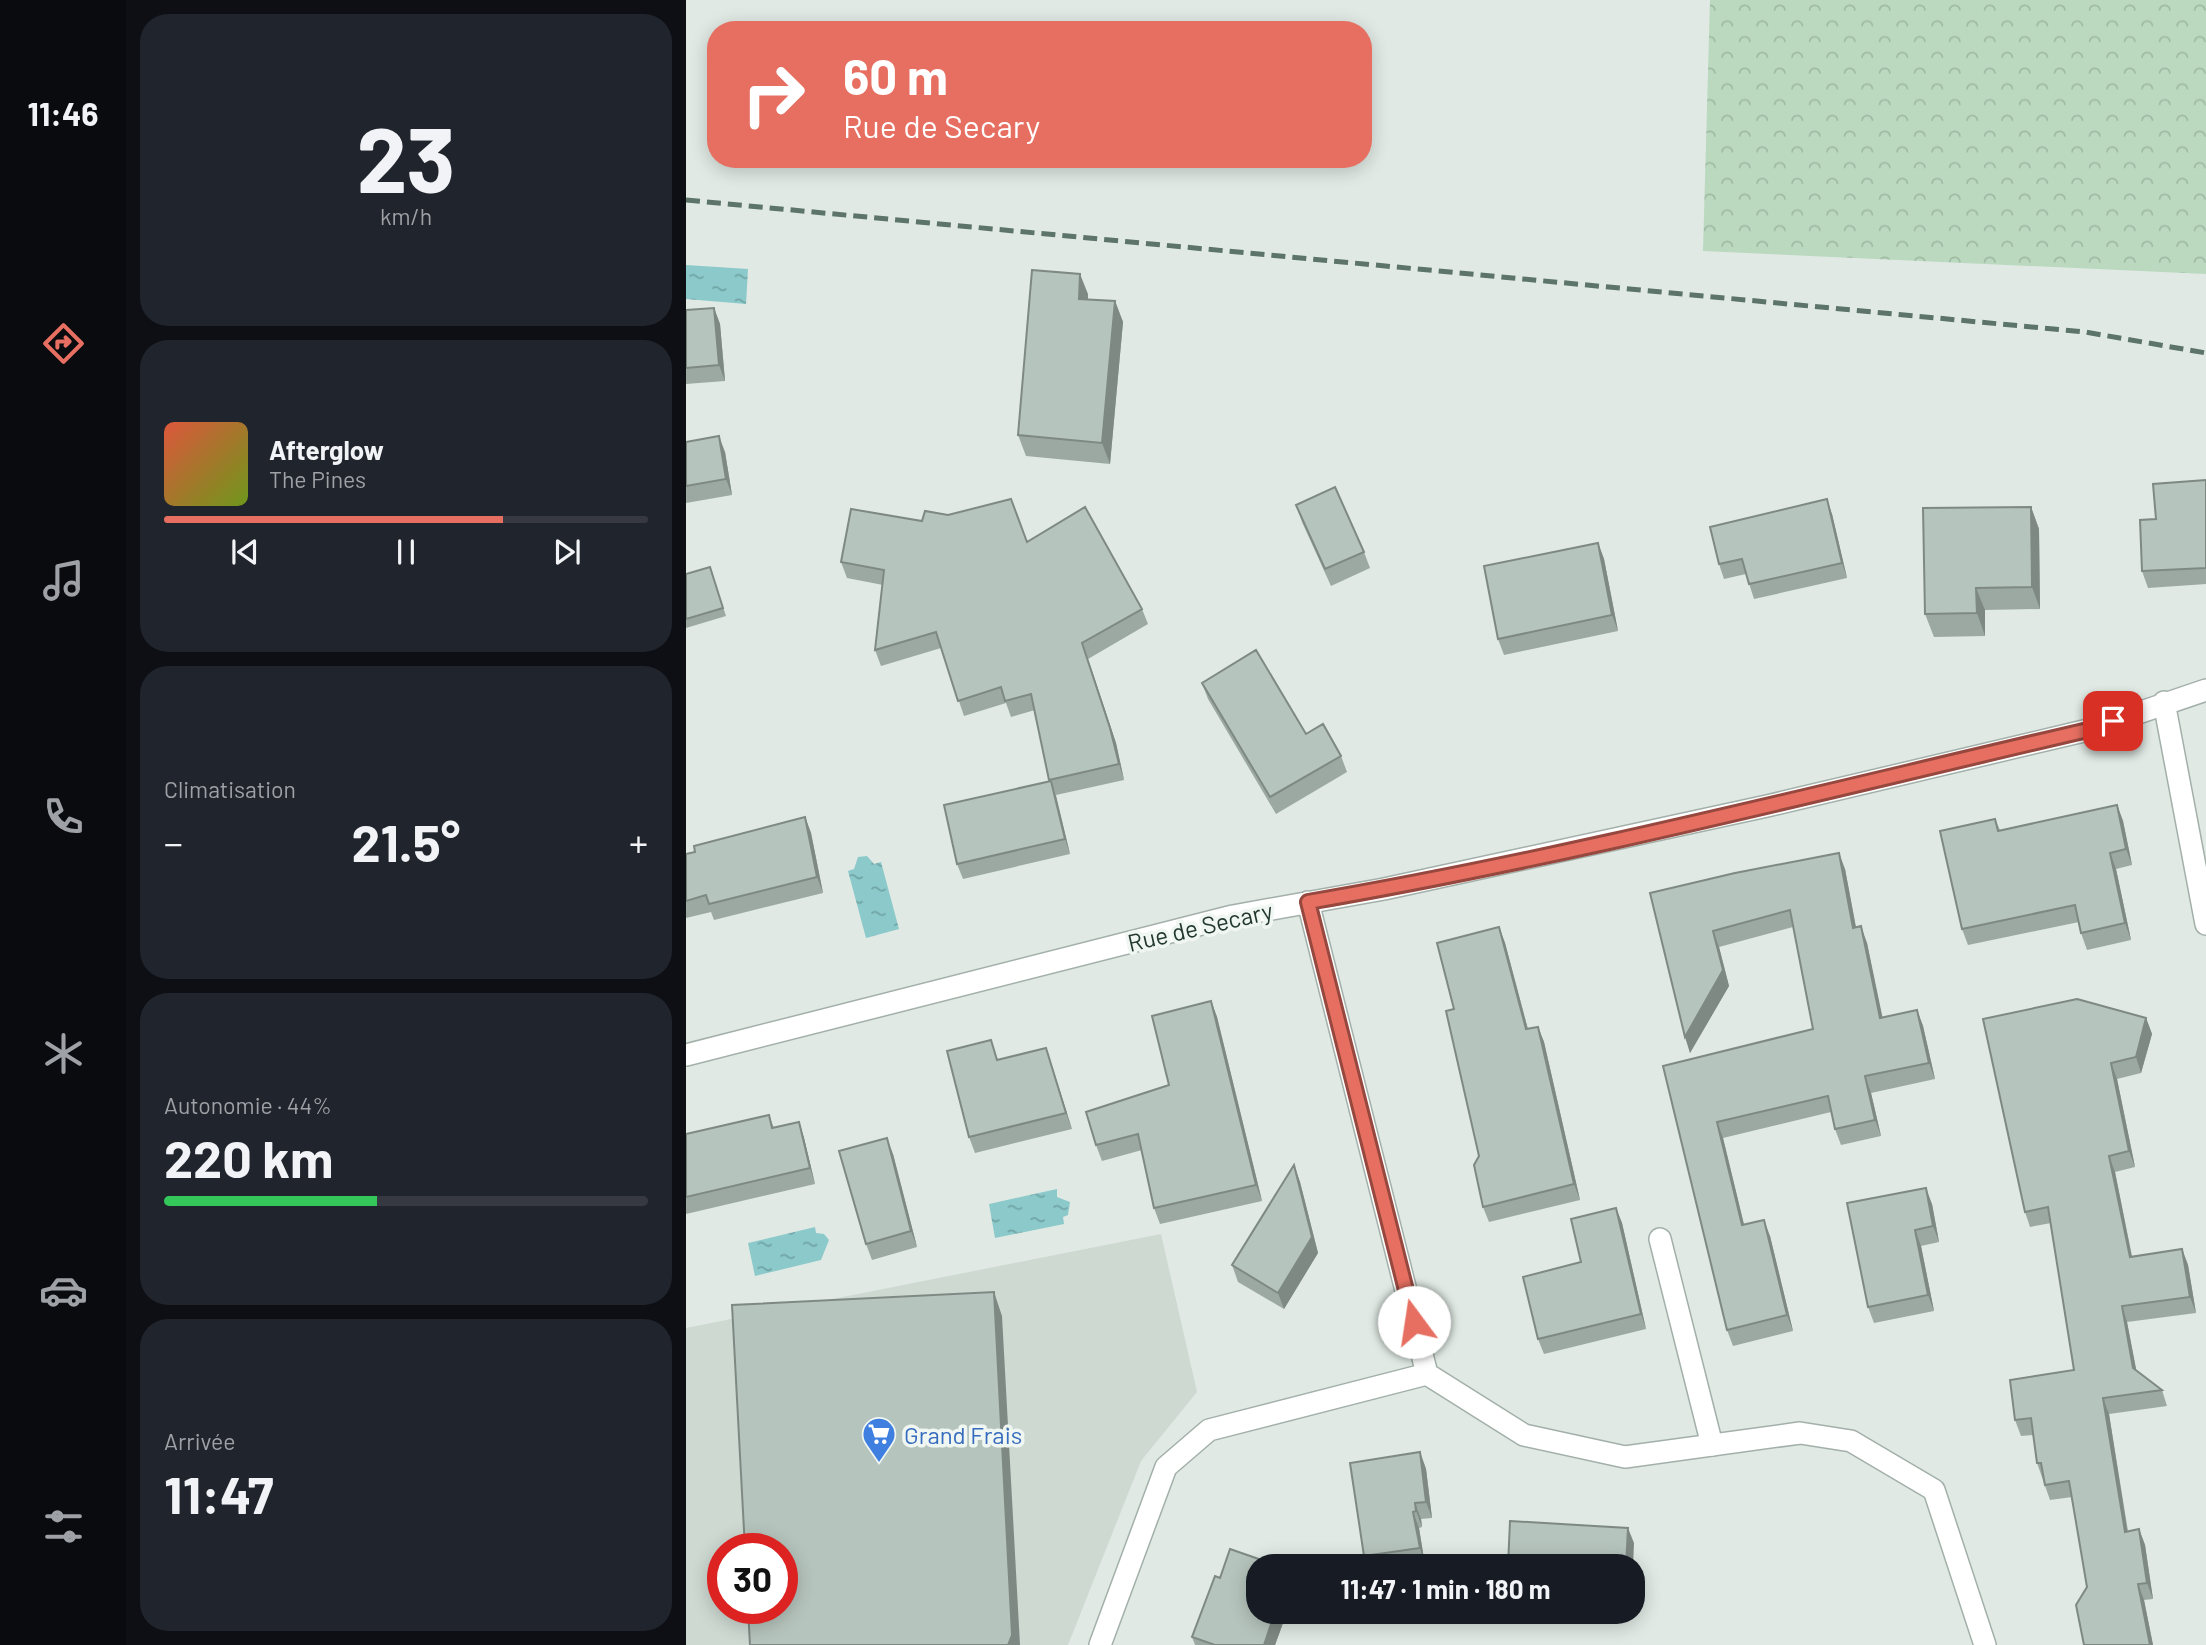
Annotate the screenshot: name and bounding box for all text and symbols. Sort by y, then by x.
text: 60 m [843,46,948,105]
icon: right [728,49,819,140]
text: 11:46 [27,94,99,132]
text: 23 [357,102,455,211]
text: Rue de Secary [843,106,1040,144]
text: km/h [380,202,432,230]
icon: directions [39,319,88,368]
text: Afterglow [269,434,384,465]
text: The Pines [269,465,366,493]
icon: previous [226,533,264,571]
icon: pause [387,533,425,571]
icon: next [548,533,586,571]
icon: music [39,556,88,605]
pin [2083,691,2143,751]
icon: arrive [2094,702,2132,740]
text: Climatisation [164,775,296,803]
icon: phone [39,792,88,841]
text: 21.5° [352,810,460,872]
text: − [164,819,183,865]
text: + [629,819,648,865]
street label: Rue de Secary [1125,895,1275,957]
icon: climate [39,1029,88,1078]
text: Autonomie · 44% [164,1091,332,1119]
text: 220 km [164,1126,333,1188]
icon: car [39,1266,88,1315]
position arrow [1377,1285,1451,1359]
supermarket icon: Grand Frais [860,1415,898,1464]
place label: Grand Frais [904,1420,1022,1449]
text: Arrivée [164,1427,236,1455]
text: 11:47 [164,1462,274,1524]
icon: filters [39,1502,88,1551]
speed limit sign: 30 [707,1533,798,1624]
text: 11:47 · 1 min · 180 m [1341,1573,1550,1604]

